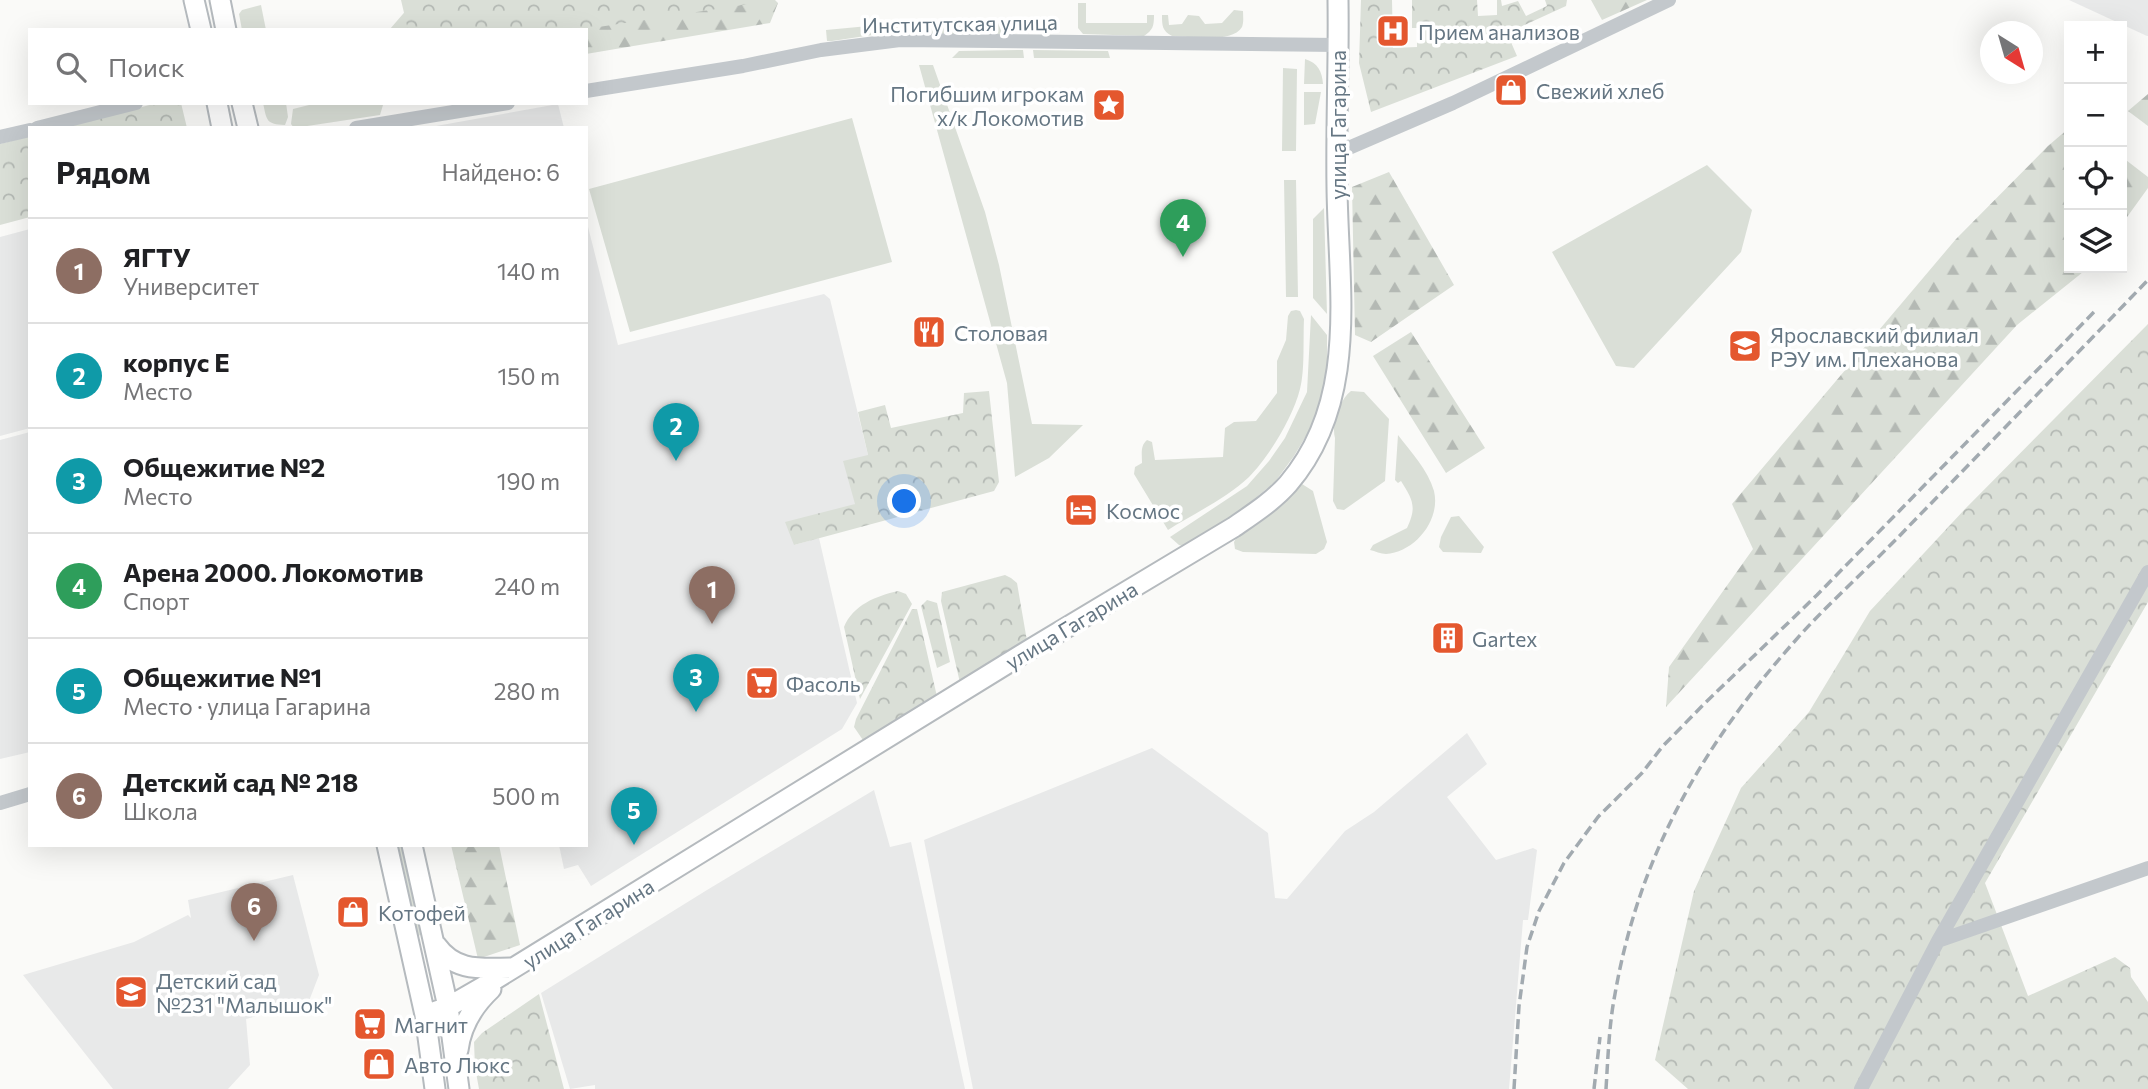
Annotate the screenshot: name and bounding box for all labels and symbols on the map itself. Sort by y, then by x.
street label: Институтская улица [862,9,1058,37]
hospital icon: Прием анализов [1374,12,1412,50]
place label: Прием анализов [1418,19,1580,44]
north arrow [1980,21,2043,84]
street label: улица Гагарина [1325,50,1350,200]
shop icon: Свежий хлеб [1492,71,1530,109]
place label: Свежий хлеб [1536,78,1665,103]
place label: Погибшим игрокам х/к Локомотив [890,81,1084,130]
place icon: Погибшим игрокам х/к Локомотив [1090,86,1128,124]
pin: 4 [1160,199,1206,257]
restaurant icon: Столовая [910,313,948,351]
place label: Столовая [954,320,1048,345]
place label: Ярославский филиал РЭУ им. Плеханова [1770,322,1979,371]
school or university icon: Ярославский филиал РЭУ им. Плеханова [1726,327,1764,365]
pin: 2 [653,403,699,461]
your location [887,484,921,518]
hotel icon: Космос [1062,491,1100,529]
place label: Космос [1106,498,1180,523]
pin: 1 [689,566,735,624]
street label: улица Гагарина [1000,576,1142,674]
building icon: Gartex [1429,619,1467,657]
place label: Gartex [1472,626,1537,651]
pin: 3 [673,654,719,712]
supermarket icon: Фасоль [743,664,781,702]
place label: Фасоль [786,671,861,696]
pin: 5 [611,787,657,845]
street label: улица Гагарина [518,873,658,973]
pin: 6 [231,883,277,941]
shop icon: Котофей [334,893,372,931]
place label: Котофей [378,900,466,925]
place label: Детский сад №231 "Малышок" [156,968,332,1017]
school or university icon: Детский сад №231 "Малышок" [112,973,150,1011]
supermarket icon: Магнит [351,1005,389,1043]
place label: Магнит [394,1012,468,1037]
shop icon: Авто Люкс [360,1045,398,1083]
place label: Авто Люкс [404,1052,510,1077]

